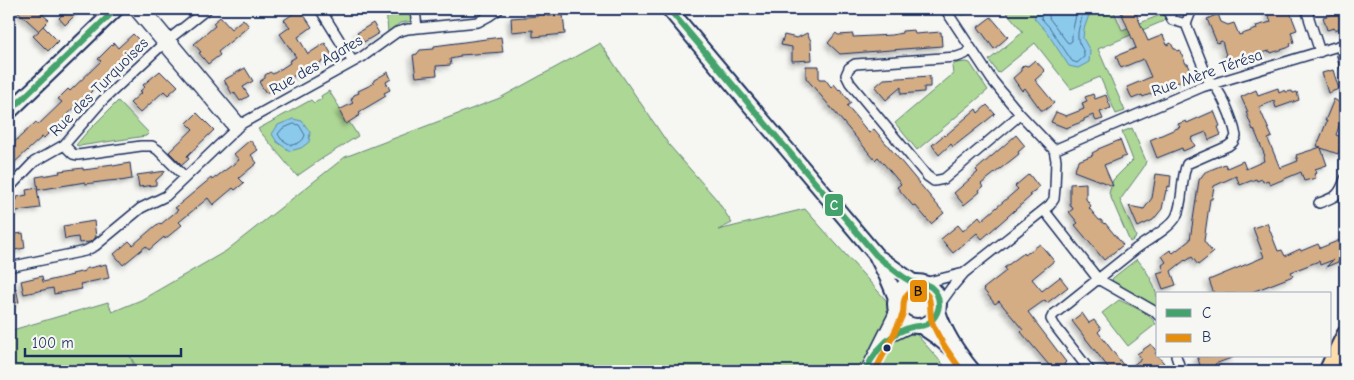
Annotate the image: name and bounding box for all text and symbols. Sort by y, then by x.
street label: Rue des Agates [266,31,366,99]
street label: Rue des Turquoises [46,34,152,140]
street label: Rue Mère Térésa [1149,46,1265,100]
line badge: C [824,193,844,217]
text: C [830,197,839,214]
line badge: B [909,279,928,303]
text: B [914,283,923,300]
legend [1156,292,1332,358]
text: C [1202,304,1211,322]
scale bar [25,325,181,357]
text: B [1202,328,1211,346]
text: 100 m [32,334,74,352]
unlabelled marker [882,343,892,353]

